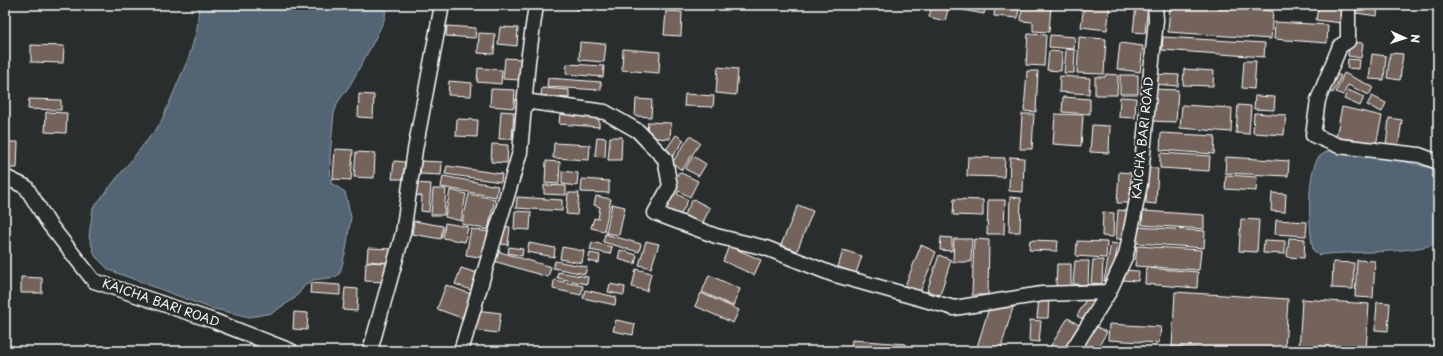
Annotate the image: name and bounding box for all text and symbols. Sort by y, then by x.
north arrow [1385,18,1425,58]
text: N [1407,34,1424,44]
street label: KAICHA BARI ROAD [1127,76,1157,200]
street label: KAICHA BARI ROAD [100,274,222,331]

